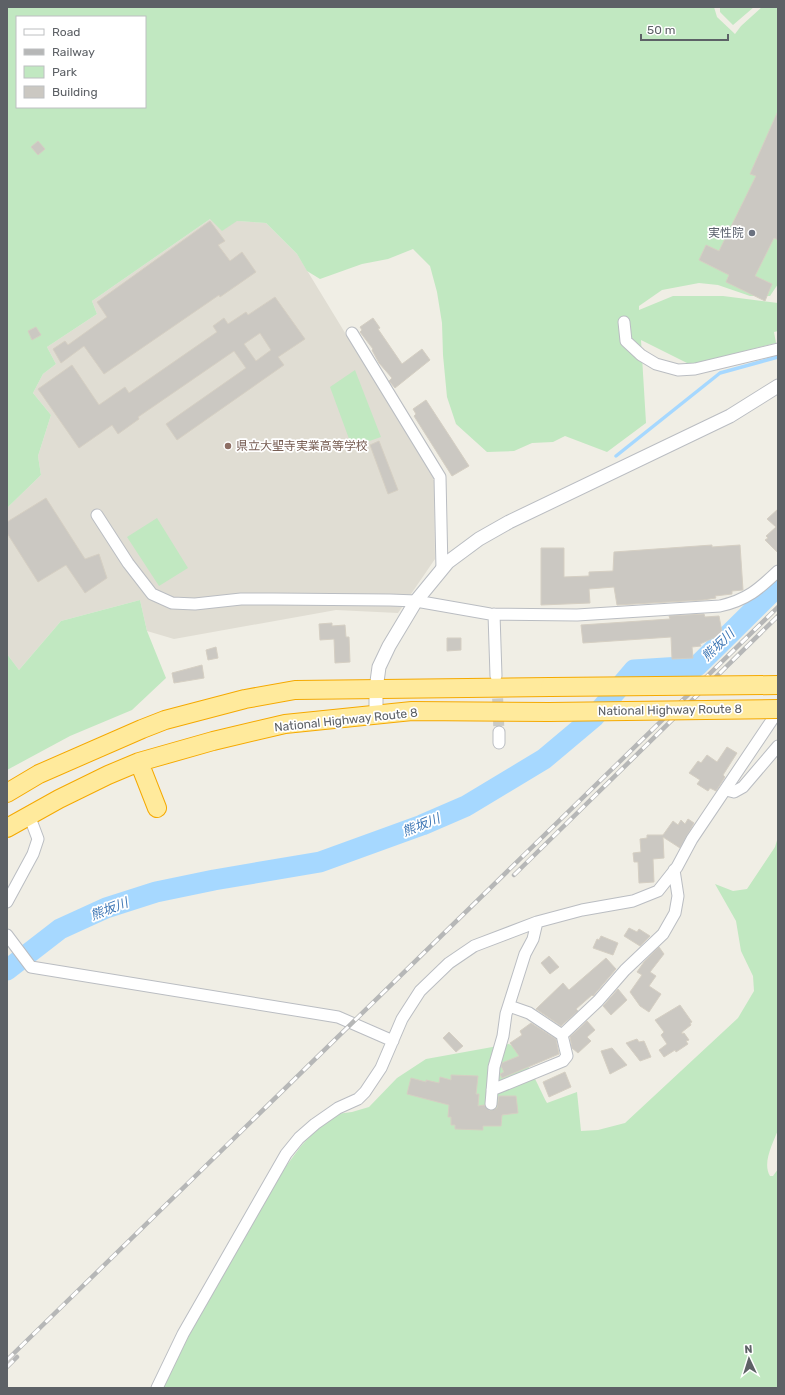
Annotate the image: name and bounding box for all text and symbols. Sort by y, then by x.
legend [16,16,146,108]
scale bar [641,16,728,42]
text: 50 m [647,23,675,37]
text: Road [52,25,80,39]
text: Railway [52,45,95,59]
text: Park [52,65,78,79]
text: Building [52,85,98,99]
place label: 実性院 [708,226,744,240]
marker: 実性院 [747,228,757,238]
place label: 県立大聖寺実業高等学校 [236,439,368,453]
marker: 県立大聖寺実業高等学校 [223,441,233,451]
water label: 熊坂川 [699,625,739,664]
street label: National Highway Route 8 [598,702,742,718]
street label: National Highway Route 8 [274,706,418,734]
water label: 熊坂川 [400,810,444,839]
water label: 熊坂川 [88,894,132,923]
north arrow [729,1339,769,1379]
text: N [744,1343,753,1356]

